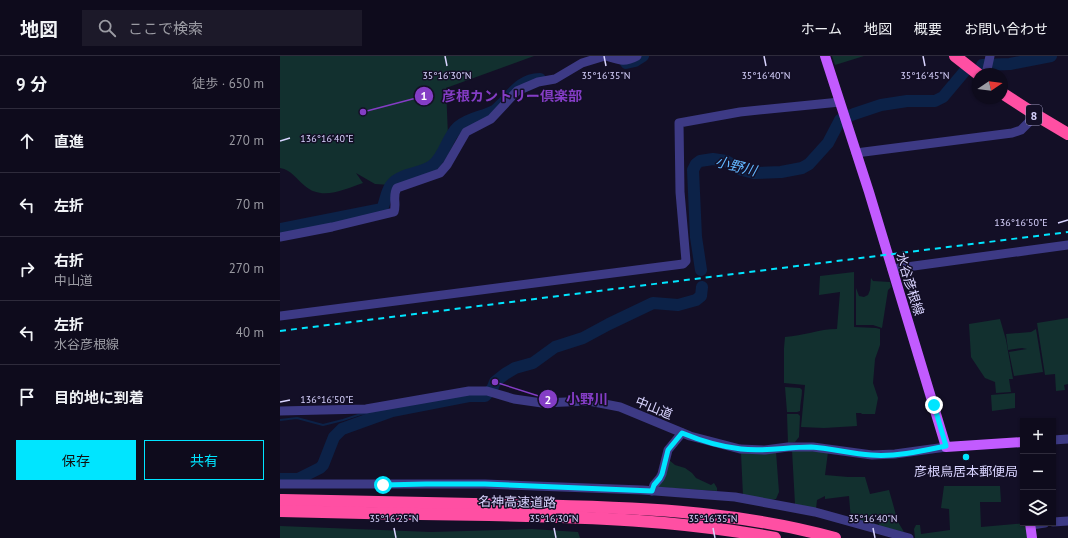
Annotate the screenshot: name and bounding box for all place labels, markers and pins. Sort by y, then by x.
callout: 彦根カントリー倶楽部 [414,83,590,109]
callout: 小野川 [538,386,616,412]
marker: 彦根鳥居本郵便局 [961,452,971,462]
place label: 彦根鳥居本郵便局 [914,463,1018,480]

